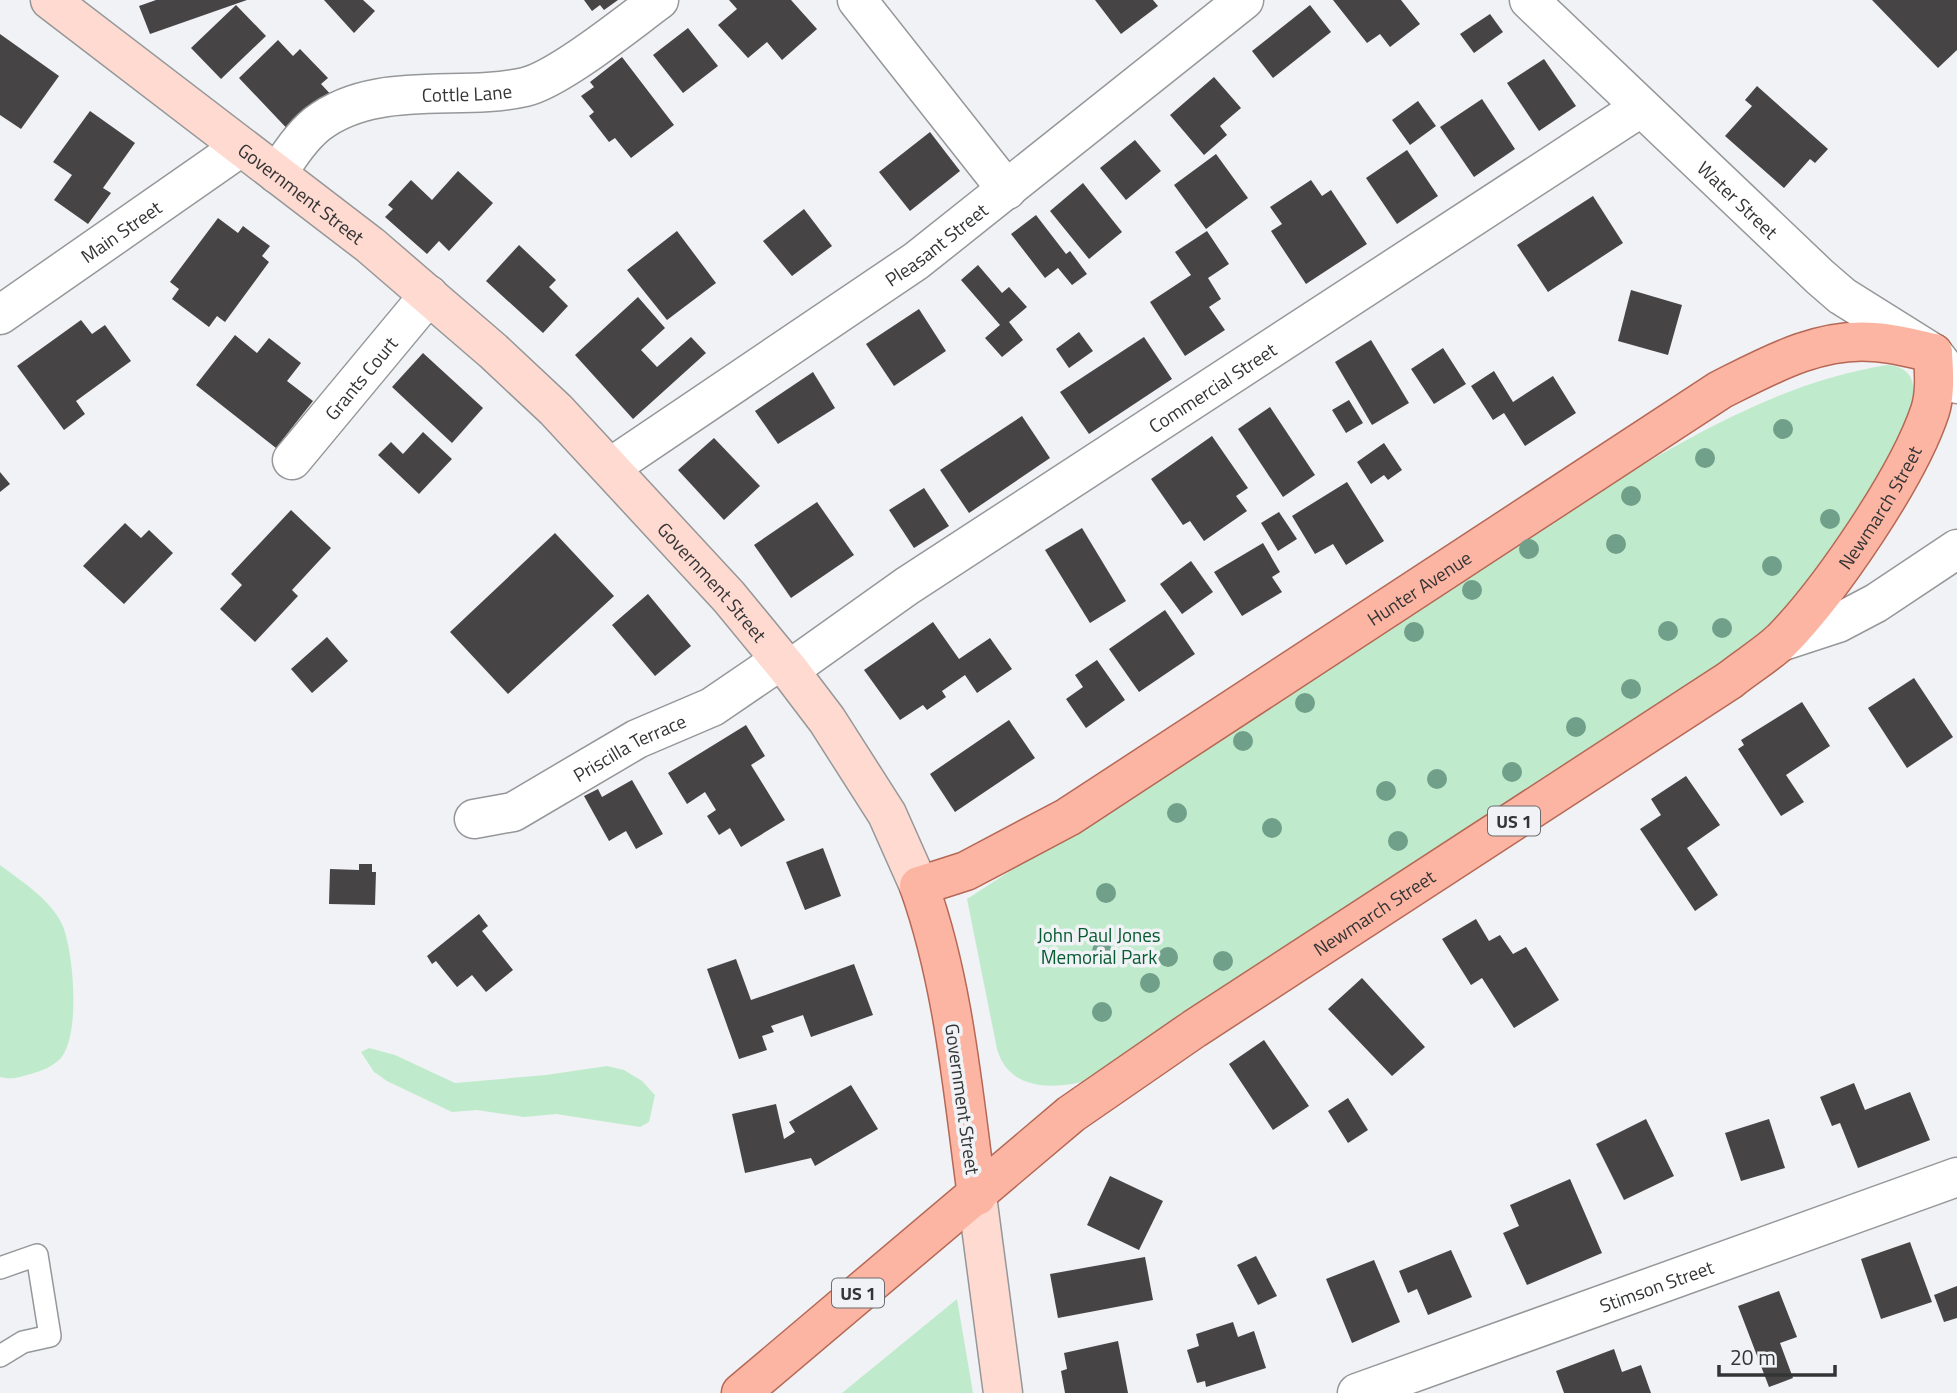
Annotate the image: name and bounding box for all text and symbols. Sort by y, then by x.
street label: Cottle Lane [421,75,514,109]
street label: Government Street [232,135,371,251]
street label: Water Street [1691,154,1786,245]
street label: Main Street [74,192,167,269]
street label: Pleasant Street [878,195,994,293]
street label: Grants Court [317,329,404,426]
street label: Commercial Street [1142,334,1282,440]
street label: Newmarch Street [1830,440,1928,575]
street label: Government Street [651,515,775,648]
street label: Hunter Avenue [1361,542,1477,632]
street label: Priscilla Terrace [567,705,690,788]
road number: US 1 [1488,806,1540,836]
street label: Newmarch Street [1307,861,1441,962]
park label: John Paul Jones Memorial Park [1037,920,1161,971]
street label: Government Street [938,1022,988,1177]
street label: Stimson Street [1595,1251,1717,1319]
road number: US 1 [832,1278,884,1308]
scale bar [1719,1334,1834,1378]
text: 20 m [1730,1341,1776,1373]

